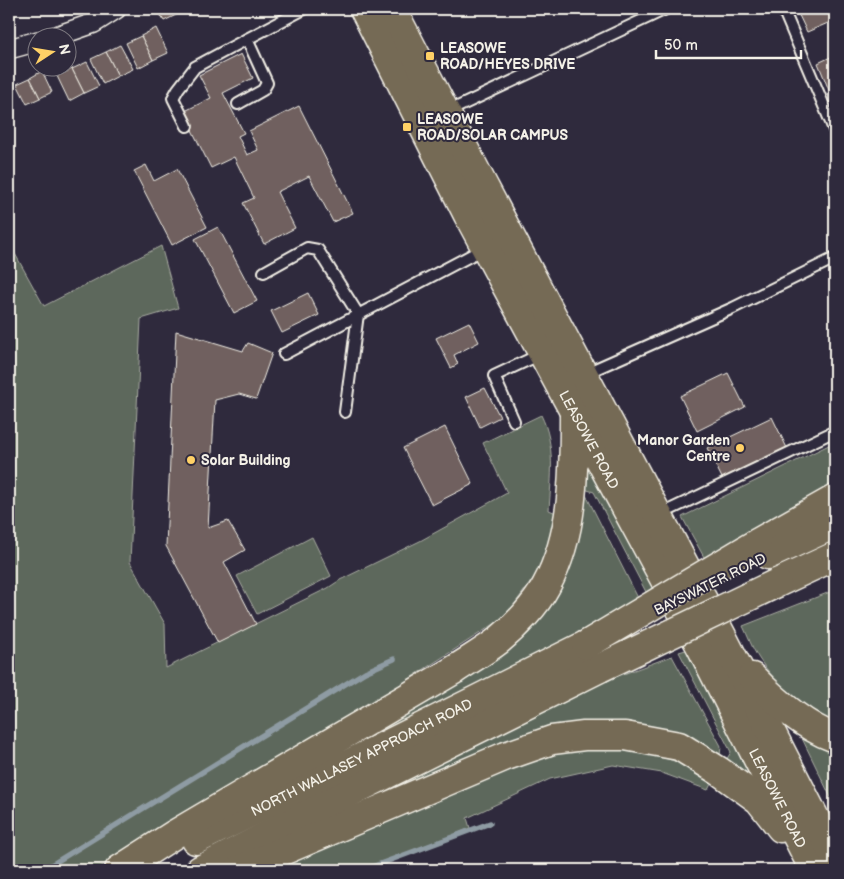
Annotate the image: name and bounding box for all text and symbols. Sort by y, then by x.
north arrow [28,28,78,78]
scale bar [656,28,802,60]
text: 50 m [664,36,698,55]
place label: LEASOWE ROAD/HEYES DRIVE [440,40,575,73]
text: N [55,42,74,56]
marker: LEASOWE ROAD/HEYES DRIVE [424,50,436,62]
place label: LEASOWE ROAD/SOLAR CAMPUS [417,111,569,144]
marker: LEASOWE ROAD/SOLAR CAMPUS [401,121,413,133]
street label: LEASOWE ROAD [555,388,622,492]
place label: Manor Garden Centre [637,432,730,465]
marker: Manor Garden Centre [734,442,746,454]
place label: Solar Building [201,452,290,469]
marker: Solar Building [185,454,197,466]
street label: BAYSWATER ROAD [651,550,769,619]
street label: NORTH WALLASEY APPROACH ROAD [248,695,475,820]
street label: LEASOWE ROAD [745,746,809,851]

